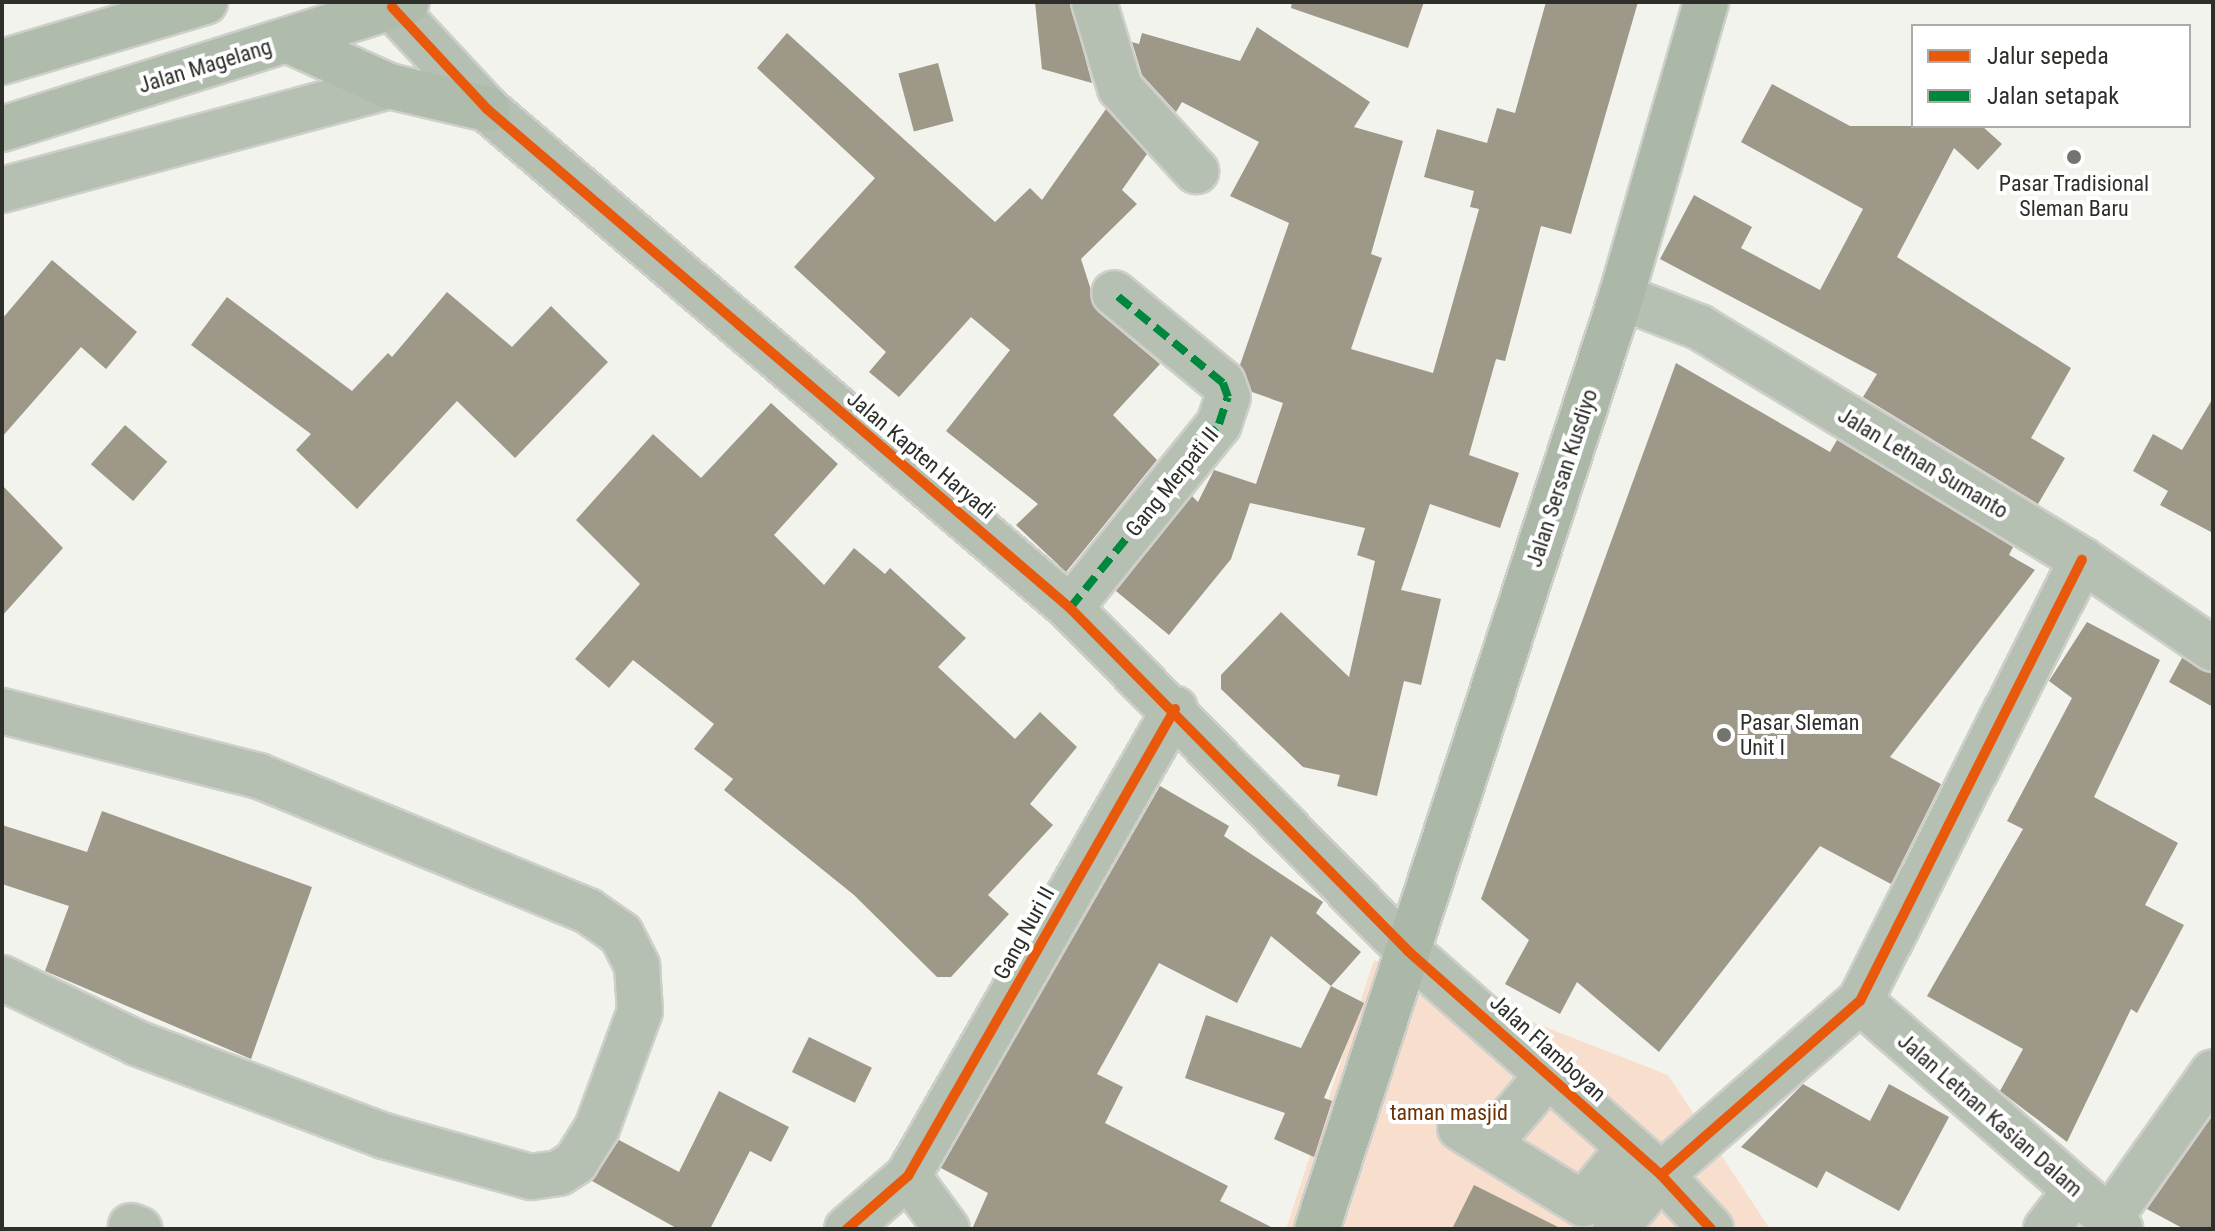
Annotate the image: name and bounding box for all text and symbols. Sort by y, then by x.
legend [1911,24,2191,128]
street label: Jalan Magelang [135,33,275,99]
text: Jalur sepeda [1987,42,2109,70]
text: Jalan setapak [1987,82,2119,110]
marker: Pasar Tradisional Sleman Baru [2065,148,2083,166]
place label: Pasar Tradisional Sleman Baru [1999,170,2149,222]
street label: Jalan Kapten Haryadi [842,385,1000,525]
street label: Jalan Sersan Kusdiyo [1521,386,1603,570]
street label: Jalan Letnan Sumanto [1833,402,2013,524]
street label: Gang Merpati II [1120,422,1224,542]
place label: Pasar Sleman Unit I [1740,709,1859,760]
marker: Pasar Sleman Unit I [1715,726,1733,744]
street label: Gang Nuri II [988,882,1060,984]
street label: Jalan Flamboyan [1484,989,1612,1107]
street label: Jalan Letnan Kasian Dalam [1892,1028,2088,1202]
park label: taman masjid [1390,1100,1508,1126]

